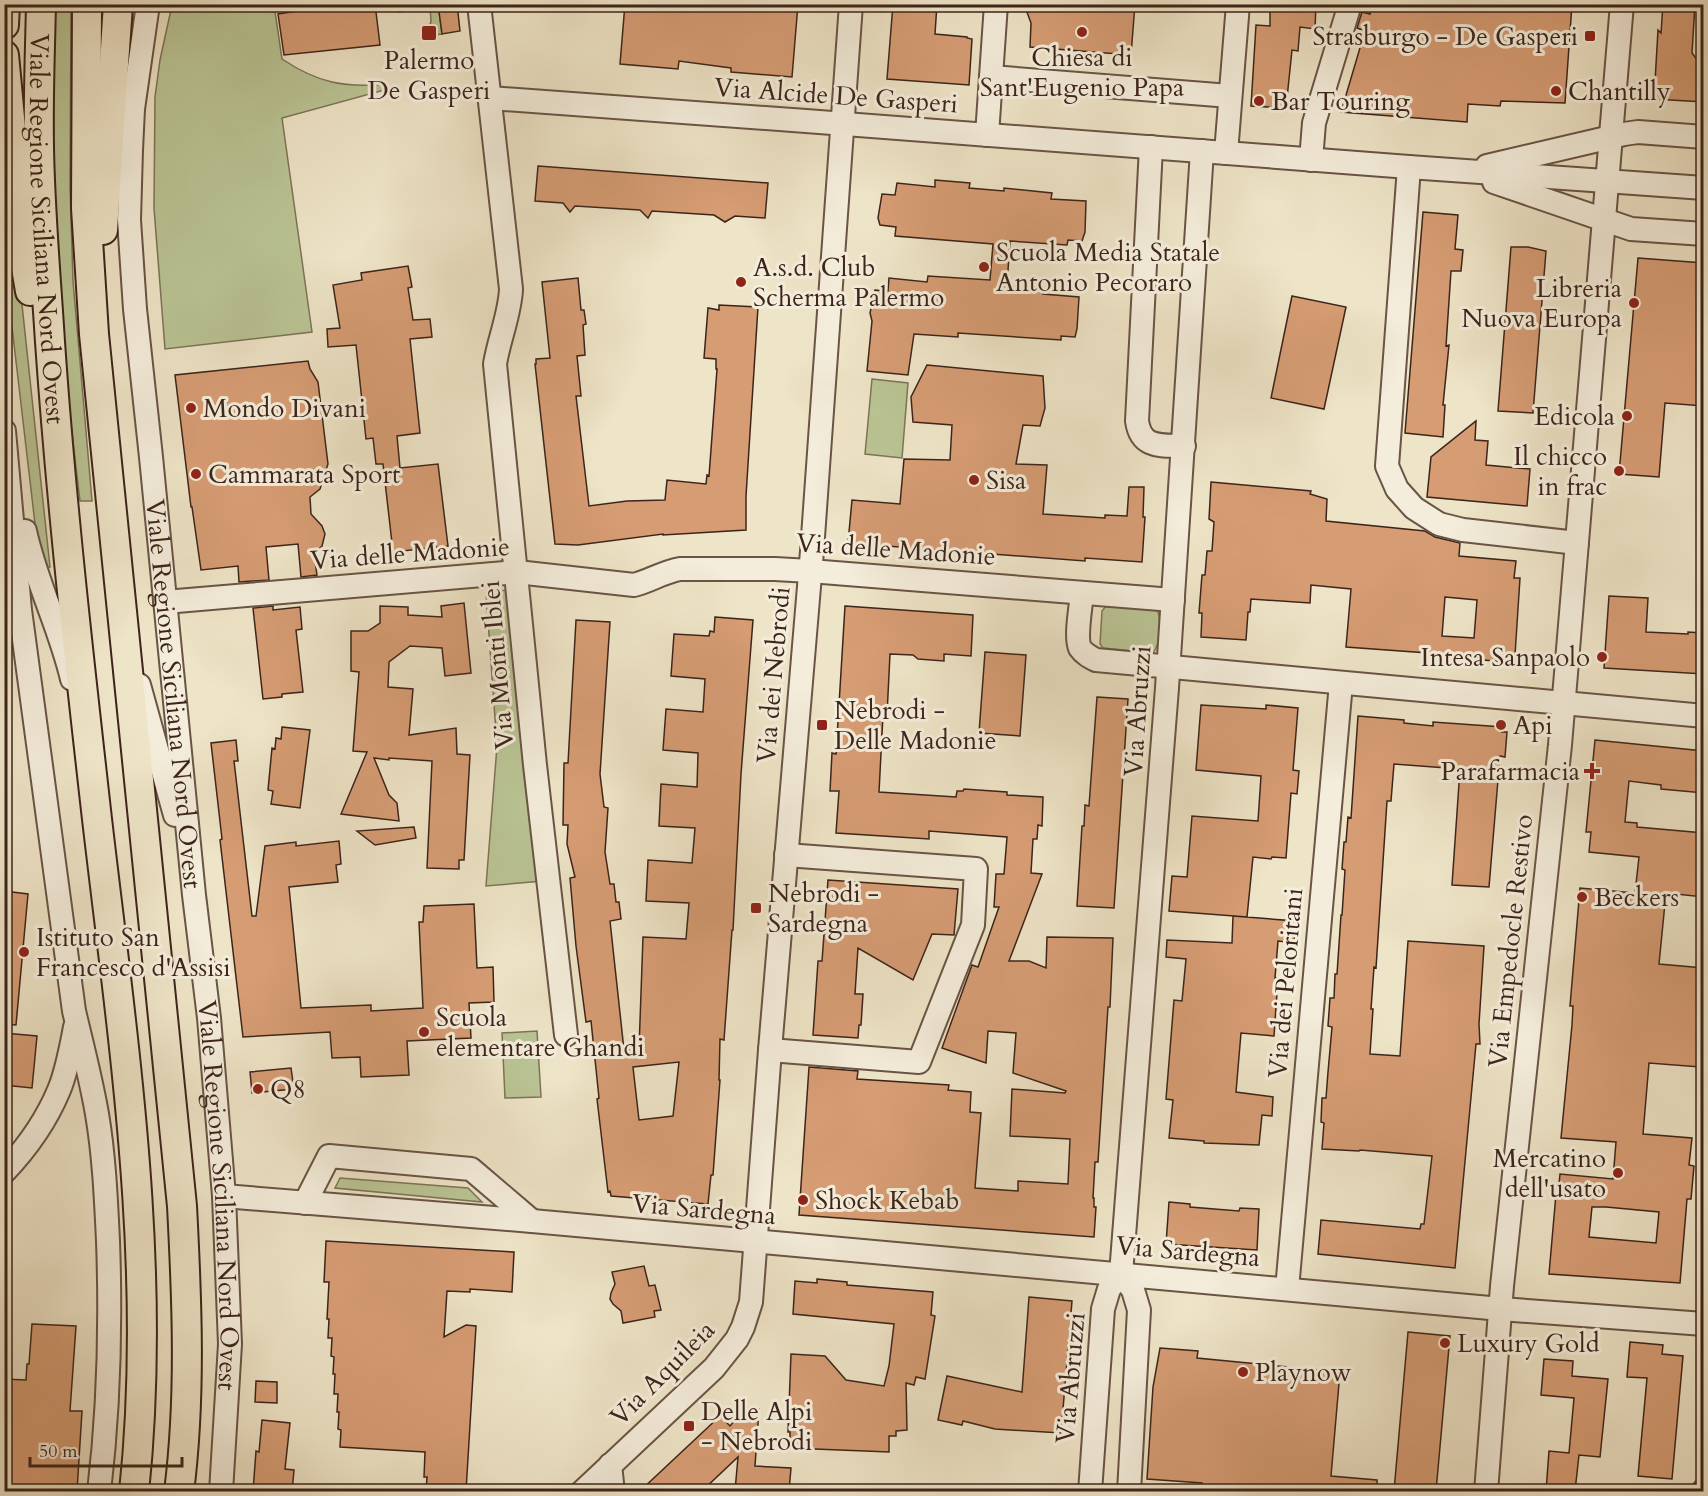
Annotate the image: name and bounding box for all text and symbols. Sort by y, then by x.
place label: Strasburgo - De Gasperi [1313,19,1578,54]
marker: Palermo De Gasperi [420,24,438,42]
marker: Chiesa di Sant'Eugenio Papa [1075,25,1089,39]
marker: Strasburgo - De Gasperi [1583,29,1597,43]
street label: Viale Regione Siciliana Nord Ovest [21,33,73,425]
place label: Chiesa di Sant'Eugenio Papa [980,40,1184,105]
place label: Palermo De Gasperi [368,43,490,108]
street label: Via Alcide De Gasperi [713,70,959,121]
place label: Chantilly [1568,74,1671,109]
place label: Bar Touring [1271,84,1410,119]
marker: Chantilly [1549,84,1563,98]
marker: Bar Touring [1252,94,1266,108]
place label: Scuola Media Statale Antonio Pecoraro [996,235,1220,300]
place label: A.s.d. Club Scherma Palermo [753,250,944,315]
marker: Scuola Media Statale Antonio Pecoraro [977,260,991,274]
place label: Libreria Nuova Europa [1461,271,1622,336]
marker: A.s.d. Club Scherma Palermo [734,275,748,289]
marker: Libreria Nuova Europa [1627,296,1641,310]
place label: Mondo Divani [203,391,366,426]
place label: Edicola [1534,399,1615,434]
marker: Mondo Divani [184,401,198,415]
marker: Edicola [1620,409,1634,423]
place label: Il chicco in frac [1513,439,1607,504]
place label: Cammarata Sport [208,457,400,492]
place label: Sisa [986,463,1026,498]
marker: Il chicco in frac [1612,464,1626,478]
marker: Cammarata Sport [189,467,203,481]
marker: Sisa [967,473,981,487]
street label: Viale Regione Siciliana Nord Ovest [137,497,210,890]
street label: Via delle Madonie [795,525,997,574]
street label: Via delle Madonie [309,529,511,578]
street label: Via Monti Iblei [473,579,522,751]
street label: Via dei Nebrodi [748,585,799,765]
place label: Intesa Sanpaolo [1421,640,1590,675]
street label: Via Abruzzi [1115,644,1160,778]
marker: Intesa Sanpaolo [1595,650,1609,664]
place label: Nebrodi - Delle Madonie [834,693,996,758]
place label: Api [1513,708,1553,743]
marker: Nebrodi - Delle Madonie [815,718,829,732]
marker: Api [1494,718,1508,732]
place label: Parafarmacia [1440,754,1580,789]
marker: Parafarmacia [1585,764,1599,778]
street label: Via Empedocle Restivo [1480,813,1541,1070]
place label: Nebrodi - Sardegna [768,876,879,941]
place label: Beckers [1594,880,1679,915]
street label: Via dei Peloritani [1260,886,1311,1080]
marker: Beckers [1575,890,1589,904]
marker: Nebrodi - Sardegna [749,901,763,915]
place label: Istituto San Francesco d'Assisi [36,920,231,985]
marker: Istituto San Francesco d'Assisi [17,945,31,959]
street label: Viale Regione Siciliana Nord Ovest [189,998,247,1392]
place label: Scuola elementare Ghandi [436,1000,645,1065]
marker: Scuola elementare Ghandi [417,1025,431,1039]
place label: Q8 [270,1072,306,1107]
marker: Q8 [251,1082,265,1096]
place label: Mercatino dell'usato [1493,1141,1606,1206]
marker: Mercatino dell'usato [1611,1166,1625,1180]
place label: Shock Kebab [815,1183,959,1218]
street label: Via Sardegna [630,1186,778,1233]
marker: Shock Kebab [796,1193,810,1207]
street label: Via Sardegna [1114,1228,1262,1275]
street label: Via Abruzzi [1047,1311,1094,1445]
street label: Via Aquileia [602,1313,723,1434]
place label: Luxury Gold [1457,1326,1600,1361]
marker: Luxury Gold [1438,1336,1452,1350]
place label: Playnow [1255,1355,1352,1390]
marker: Playnow [1236,1365,1250,1379]
place label: Delle Alpi - Nebrodi [701,1394,812,1459]
marker: Delle Alpi - Nebrodi [682,1419,696,1433]
scale bar [30,1430,182,1468]
text: 50 m [39,1439,78,1464]

